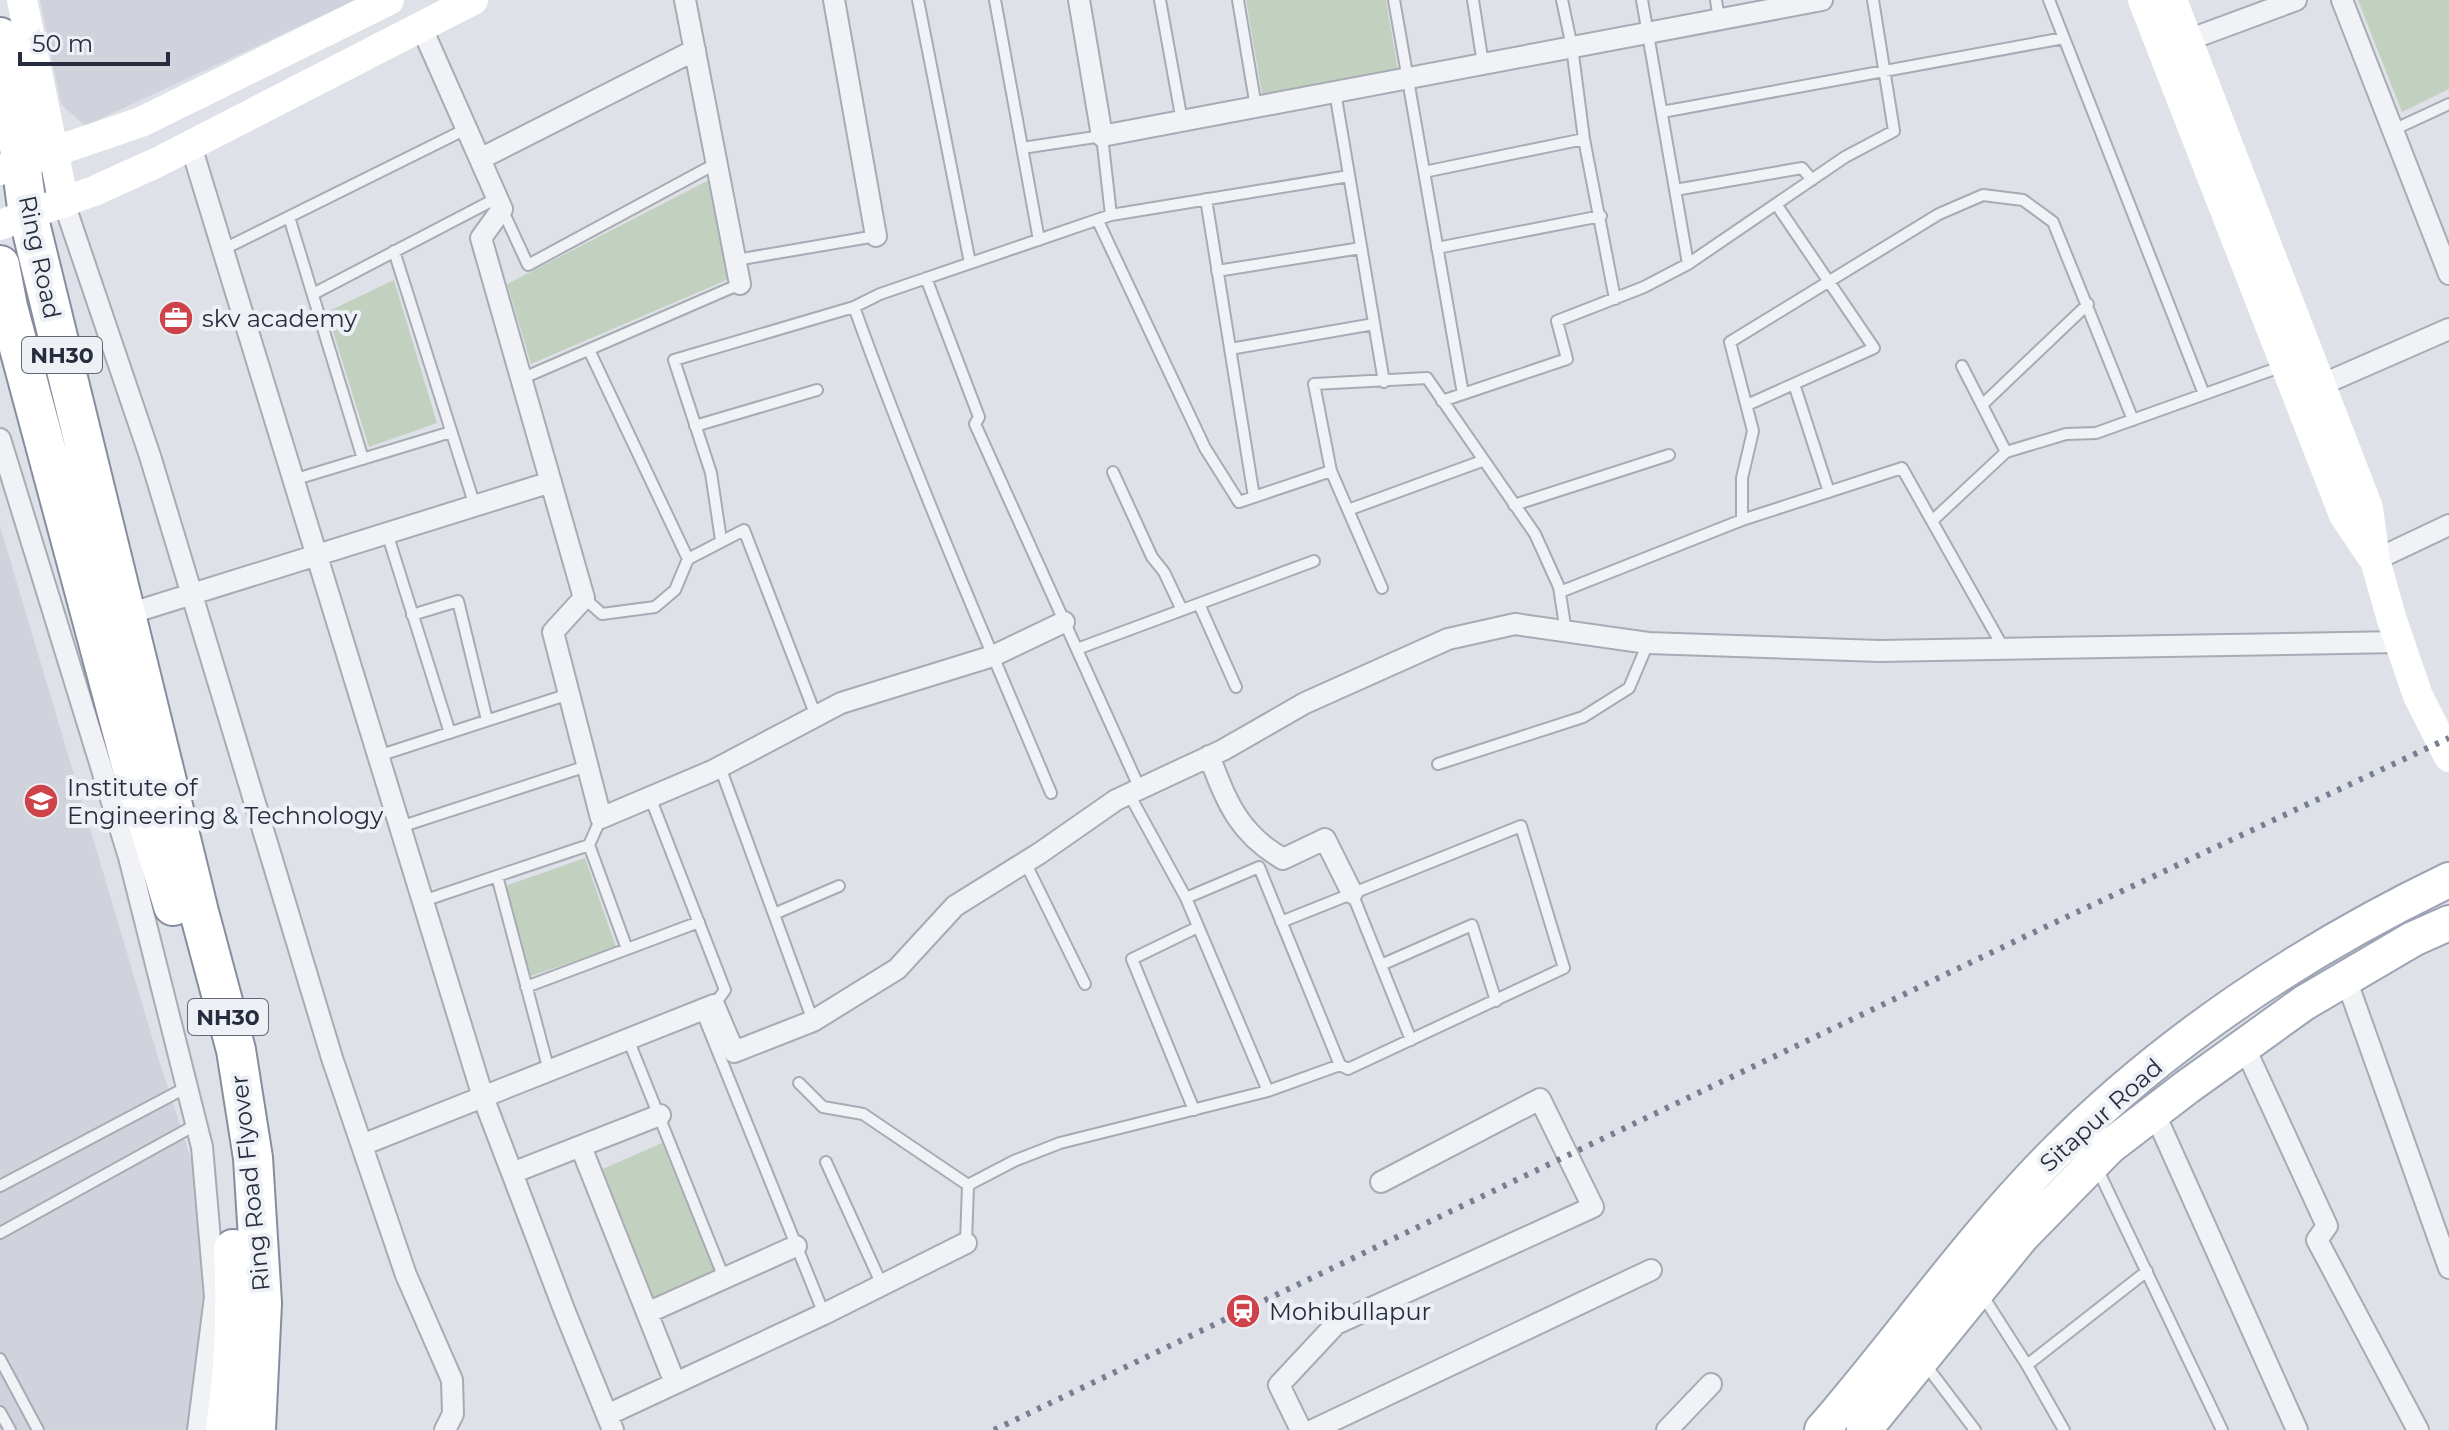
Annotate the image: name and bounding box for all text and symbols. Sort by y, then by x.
scale bar [20,16,168,66]
text: 50 m [32,29,93,58]
street label: Ring Road [13,193,67,321]
office icon: skv academy [157,299,195,337]
place label: skv academy [202,304,357,333]
road number: NH30 [22,337,102,373]
place label: Institute of Engineering & Technology [67,773,383,830]
school or university icon: Institute of Engineering & Technology [22,782,60,820]
road number: NH30 [188,999,268,1035]
street label: Sitapur Road [2034,1052,2168,1178]
street label: Ring Road Flyover [224,1073,276,1293]
station icon: Mohibullapur [1224,1292,1262,1330]
place label: Mohibullapur [1269,1297,1431,1326]

